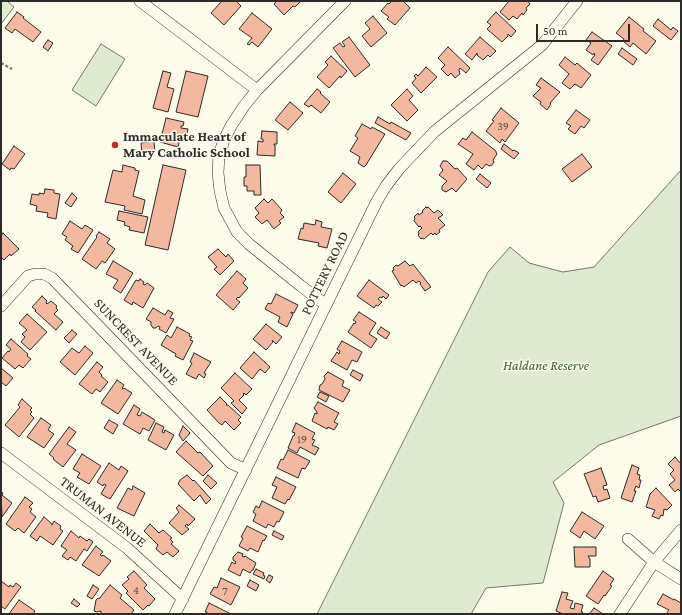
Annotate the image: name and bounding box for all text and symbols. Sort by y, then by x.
scale bar [538,16,632,42]
text: 50 m [543,24,567,38]
house number: 39 [497,119,509,133]
place label: Immaculate Heart of Mary Catholic School [123,129,250,162]
marker: Immaculate Heart of Mary Catholic School [110,140,120,150]
street label: POTTERY ROAD [298,229,352,317]
street label: SUNCREST AVENUE [90,295,182,389]
park label: Haldane Reserve [503,358,589,374]
house number: 19 [297,432,307,446]
street label: TRUMAN AVENUE [57,473,149,551]
house number: 4 [133,583,139,597]
house number: 7 [222,584,228,598]

